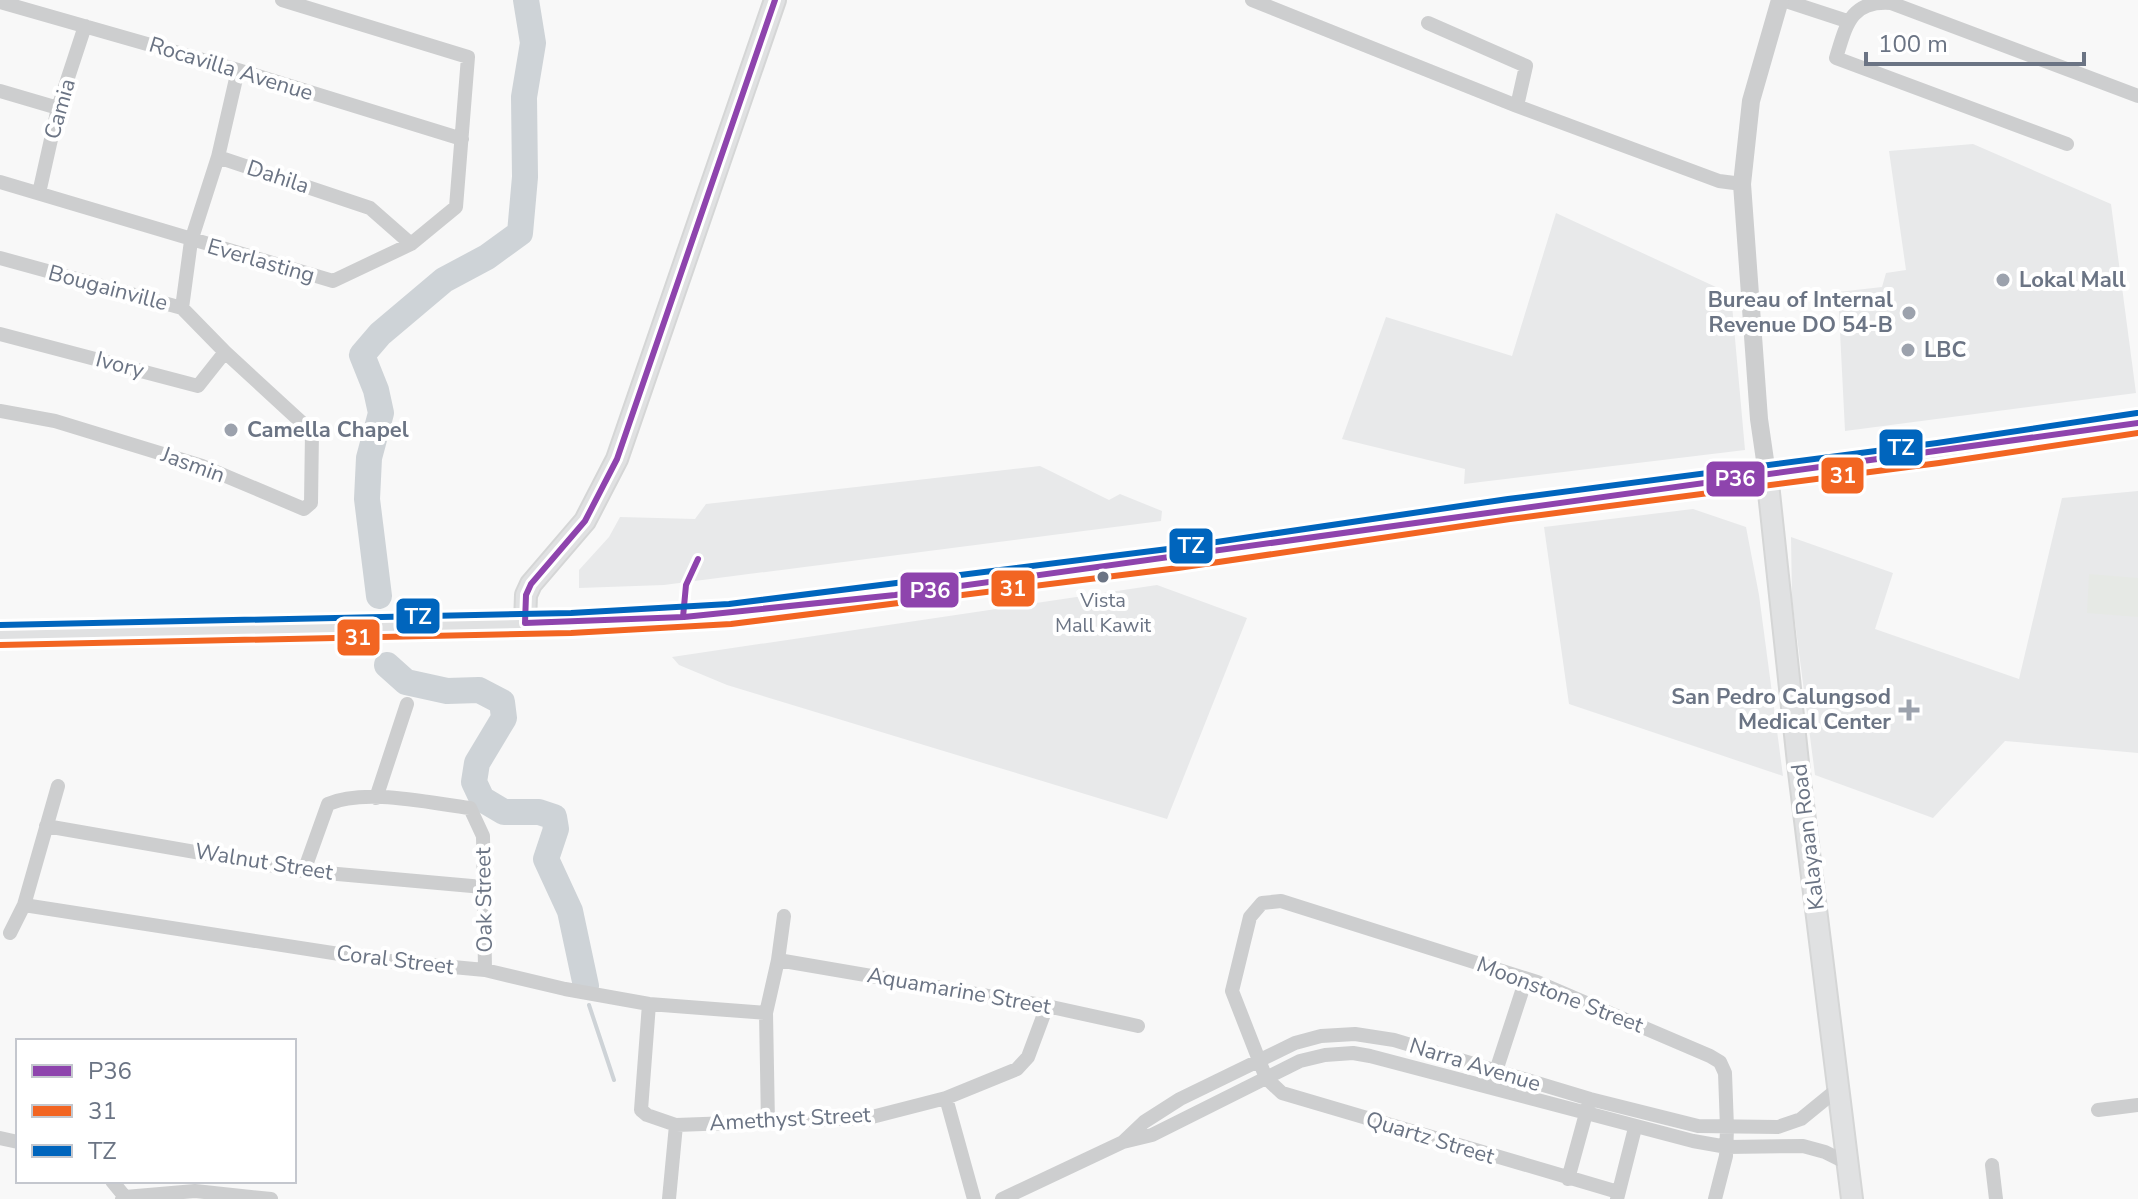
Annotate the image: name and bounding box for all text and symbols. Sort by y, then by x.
scale bar [1866,16,2084,66]
text: 100 m [1878,28,1948,60]
street label: Rocavilla Avenue [145,30,317,108]
street label: Camia [37,75,83,143]
street label: Dahila [243,153,313,201]
street label: Everlasting [204,231,318,291]
street label: Bougainville [45,258,171,318]
place label: Lokal Mall [2019,265,2126,295]
marker: Lokal Mall [1994,271,2012,289]
place label: Bureau of Internal Revenue DO 54-B [1708,285,1893,340]
marker: Bureau of Internal Revenue DO 54-B [1900,304,1918,322]
place label: LBC [1924,335,1967,365]
marker: LBC [1899,341,1917,359]
street label: Ivory [93,344,148,386]
place label: Camella Chapel [247,415,409,445]
marker: Camella Chapel [222,421,240,439]
line badge: TZ [1878,428,1924,467]
text: TZ [1888,433,1914,463]
street label: Jasmin [156,439,229,490]
line badge: 31 [1820,456,1865,495]
line badge: P36 [1705,460,1766,498]
text: 31 [1830,461,1856,491]
text: P36 [1715,464,1755,494]
line badge: TZ [1168,527,1214,565]
text: TZ [1178,531,1204,561]
line badge: 31 [990,569,1036,608]
marker: Vista Mall Kawit [1095,569,1111,585]
line badge: P36 [899,571,960,609]
text: 31 [1000,574,1026,604]
text: P36 [910,576,950,606]
place label: Vista Mall Kawit [1055,587,1152,639]
line badge: TZ [395,597,441,635]
text: TZ [405,602,431,632]
line badge: 31 [336,618,381,657]
text: 31 [345,623,371,653]
place label: San Pedro Calungsod Medical Center [1671,682,1891,737]
marker: San Pedro Calungsod Medical Center [1898,699,1920,721]
street label: Kalayaan Road [1784,762,1832,912]
street label: Walnut Street [193,836,335,888]
street label: Oak Street [468,847,500,953]
street label: Coral Street [335,938,456,982]
street label: Moonstone Street [1472,949,1648,1041]
street label: Aquamarine Street [865,960,1054,1022]
street label: Narra Avenue [1406,1031,1544,1099]
legend [16,1039,296,1183]
text: P36 [88,1055,132,1087]
text: 31 [88,1095,117,1127]
street label: Amethyst Street [709,1100,872,1138]
street label: Quartz Street [1362,1104,1498,1172]
text: TZ [88,1135,117,1167]

